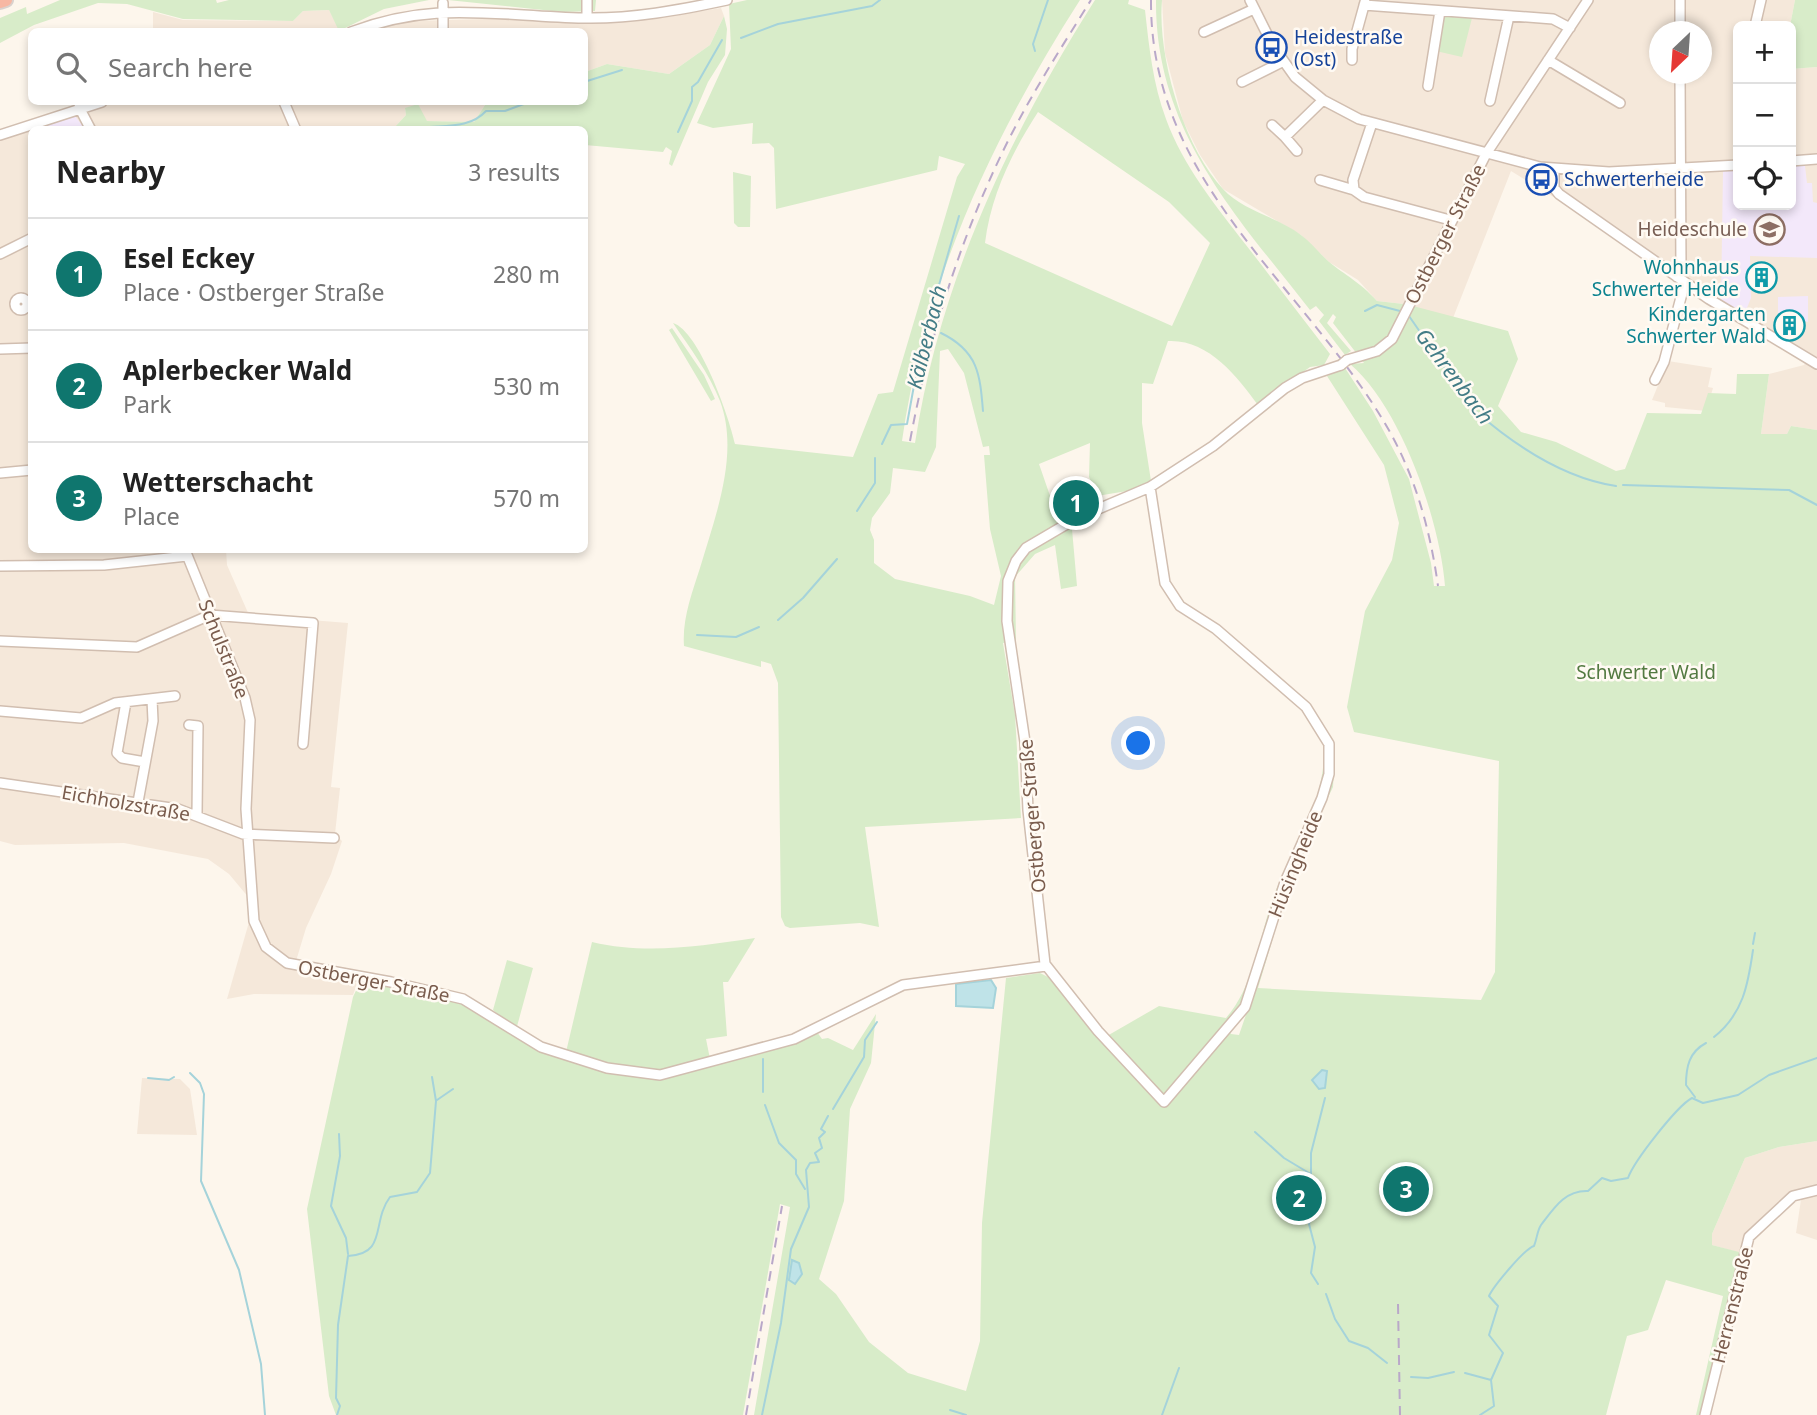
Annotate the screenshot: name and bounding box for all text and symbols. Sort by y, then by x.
north arrow [1649,21,1712,84]
map controls [1733,21,1796,210]
button: + [1733,21,1796,84]
place label: Heidestraße (Ost) [1294,24,1403,72]
search box [28,28,588,105]
bus stop icon: Heidestraße (Ost) [1254,31,1288,65]
icon: search [52,48,90,86]
text: Search here [108,49,253,85]
button: − [1733,84,1796,147]
button: locate [1733,147,1796,210]
text: Nearby [56,151,165,192]
text: 3 results [468,156,560,188]
street label: Ostberger Straße [1398,159,1492,309]
bus stop icon: Schwerterheide [1524,162,1558,196]
place label: Schwerterheide [1564,166,1704,192]
school or university icon: Heideschule [1753,212,1787,246]
place label: Heideschule [1638,216,1747,242]
text: Esel Eckey [123,240,255,276]
place label: Wohnhaus Schwerter Heide [1592,254,1739,302]
text: 1 [72,258,86,290]
text: 280 m [493,258,560,290]
building icon: Wohnhaus Schwerter Heide [1745,261,1779,295]
text: Place · Ostberger Straße [123,276,385,308]
water label: Kälberbach [900,282,952,392]
place label: Kindergarten Schwerter Wald [1626,301,1766,349]
building icon: Kindergarten Schwerter Wald [1772,308,1806,342]
water label: Gehrenbach [1410,322,1500,430]
text: Aplerbecker Wald [123,352,352,388]
text: 2 [72,370,86,402]
text: 530 m [493,370,560,402]
text: Park [123,388,172,420]
text: Wetterschacht [123,464,313,500]
pin: 1 [1053,477,1099,529]
text: 3 [72,482,86,514]
text: 570 m [493,482,560,514]
text: Place [123,500,180,532]
street label: Schulstraße [192,596,256,702]
park label: Schwerter Wald [1576,659,1716,685]
your location [1121,726,1155,760]
street label: Ostberger Straße [1012,738,1052,894]
street label: Eichholzstraße [60,779,192,827]
street label: Hüsingheide [1262,807,1328,921]
street label: Ostberger Straße [296,954,452,1008]
pin: 3 [1383,1163,1429,1215]
pin: 2 [1276,1172,1322,1224]
street label: Herrenstraße [1705,1244,1759,1366]

